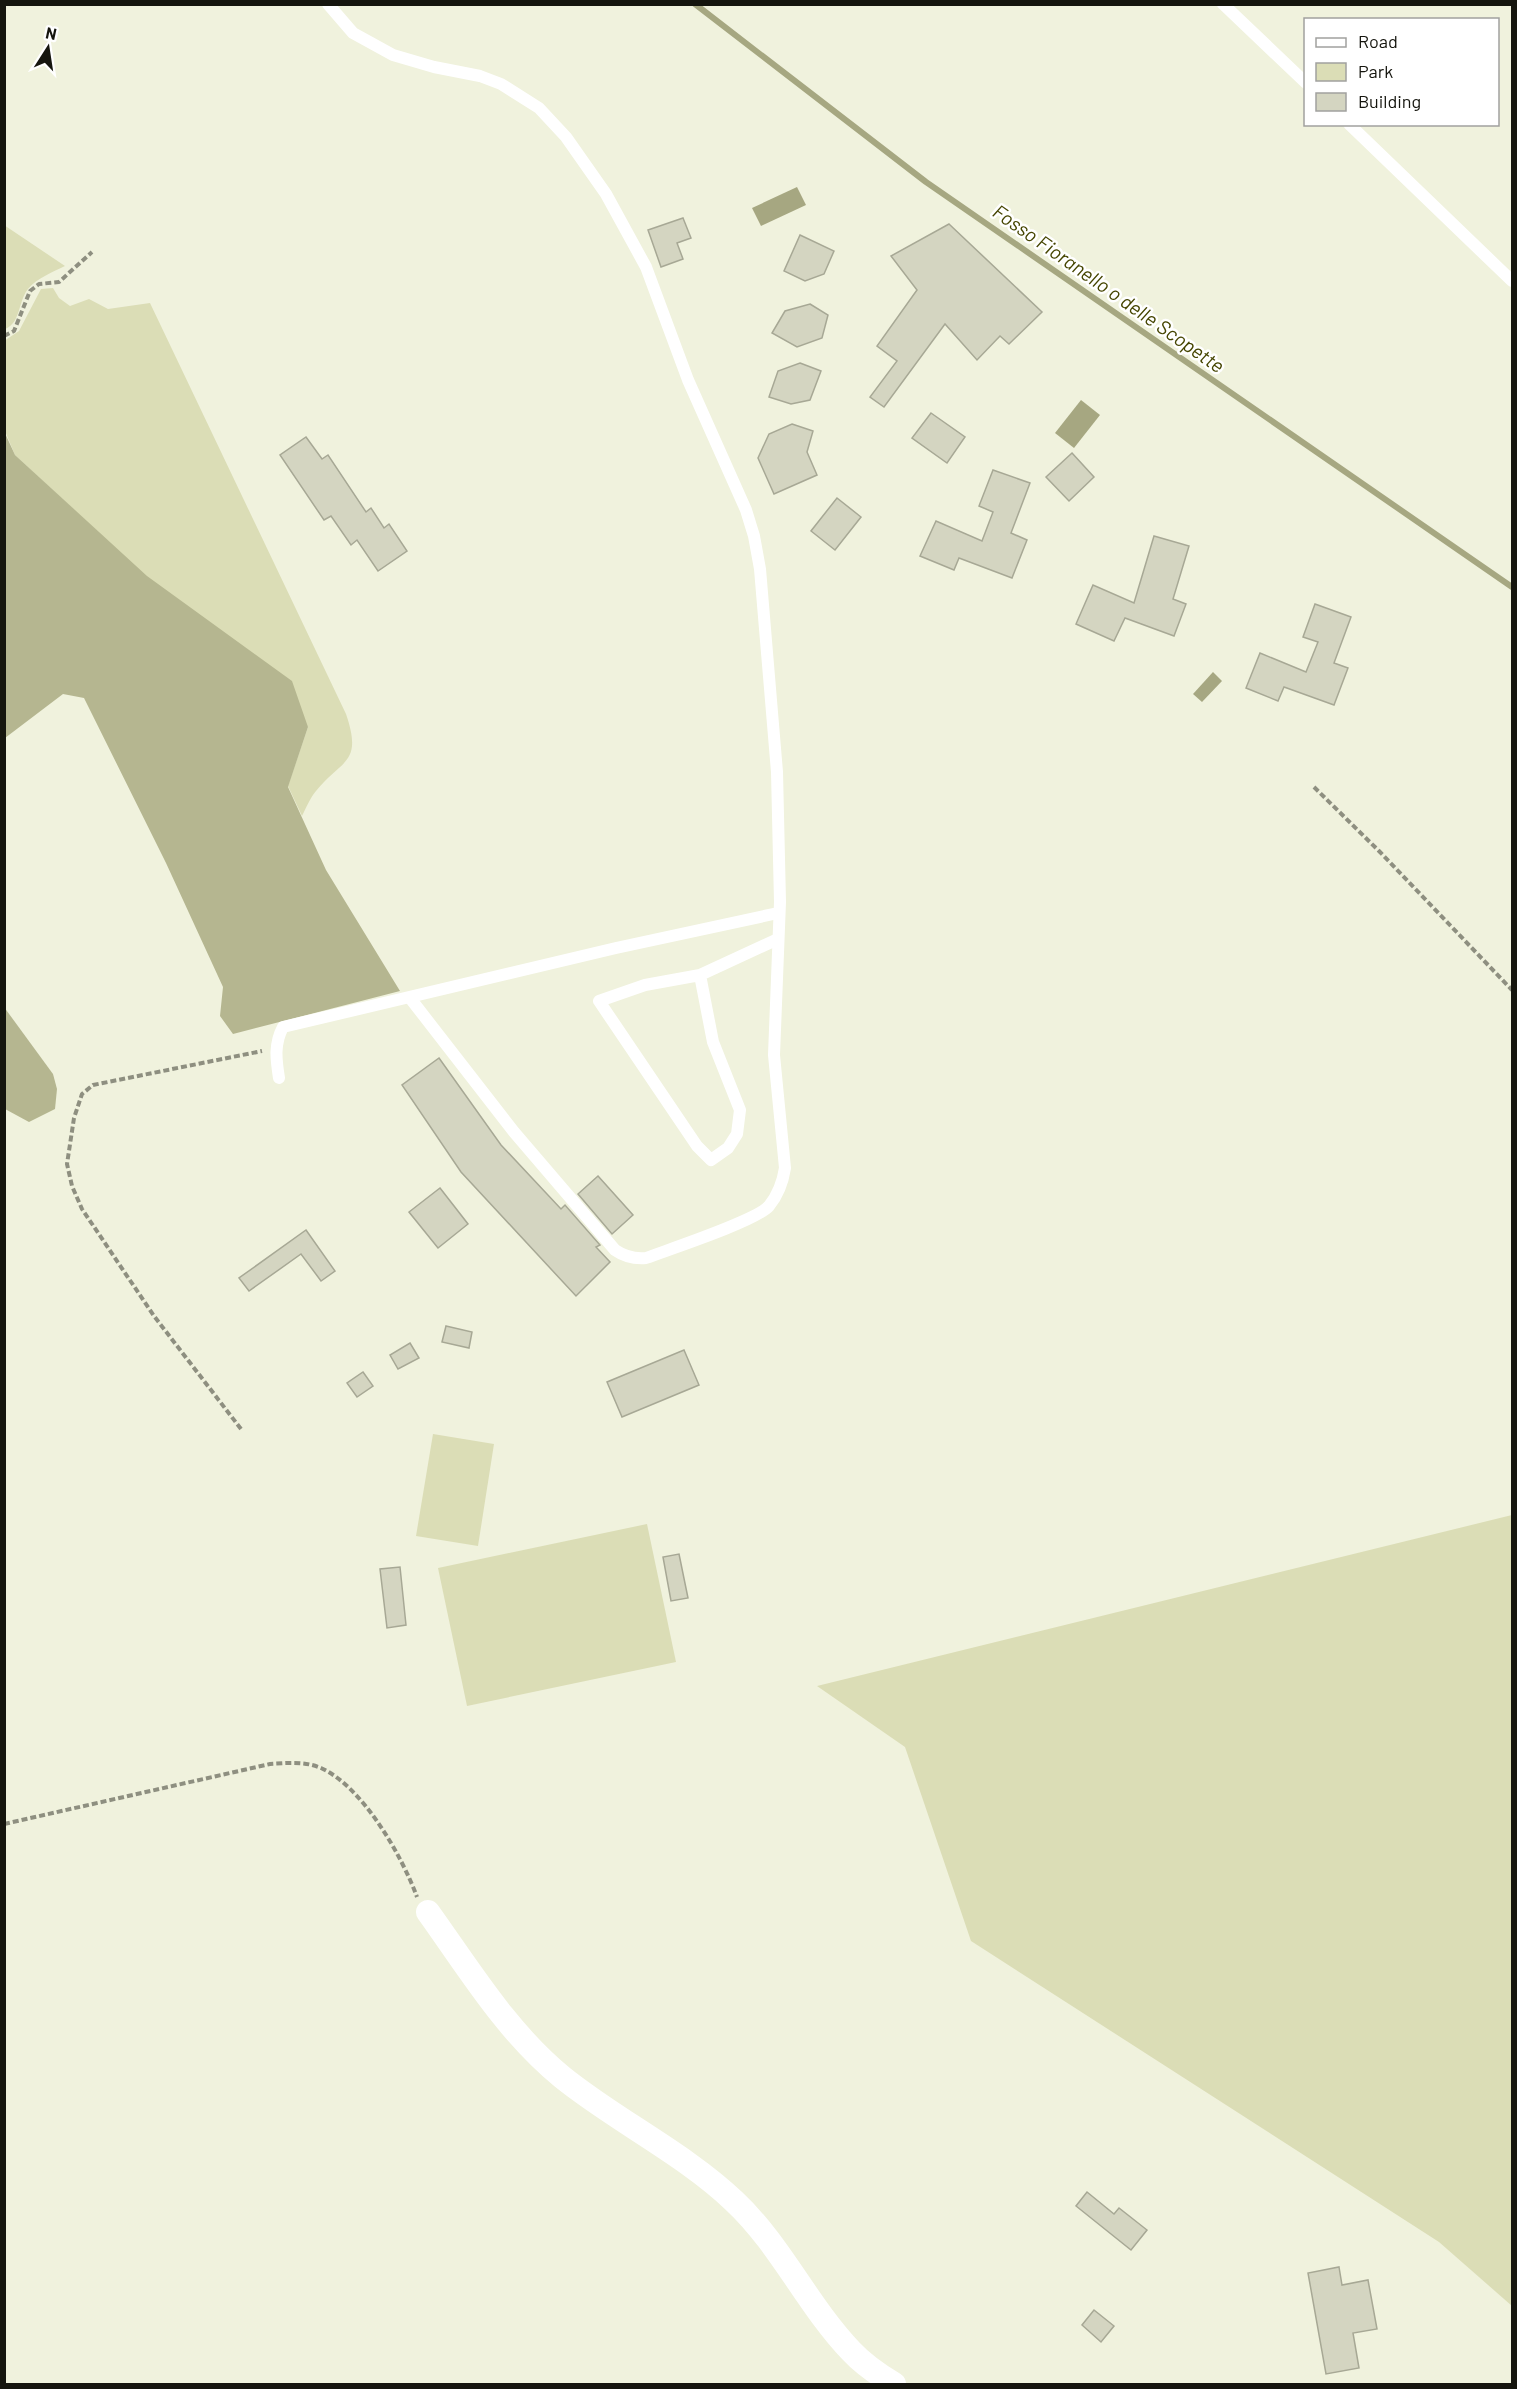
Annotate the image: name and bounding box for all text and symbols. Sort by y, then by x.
north arrow [18,18,78,78]
legend [1304,18,1499,126]
text: N [44,22,58,43]
text: Road [1358,30,1398,52]
text: Park [1358,60,1393,82]
text: Building [1358,90,1421,112]
water label: Fosso Fioranello o delle Scopette [989,199,1229,377]

